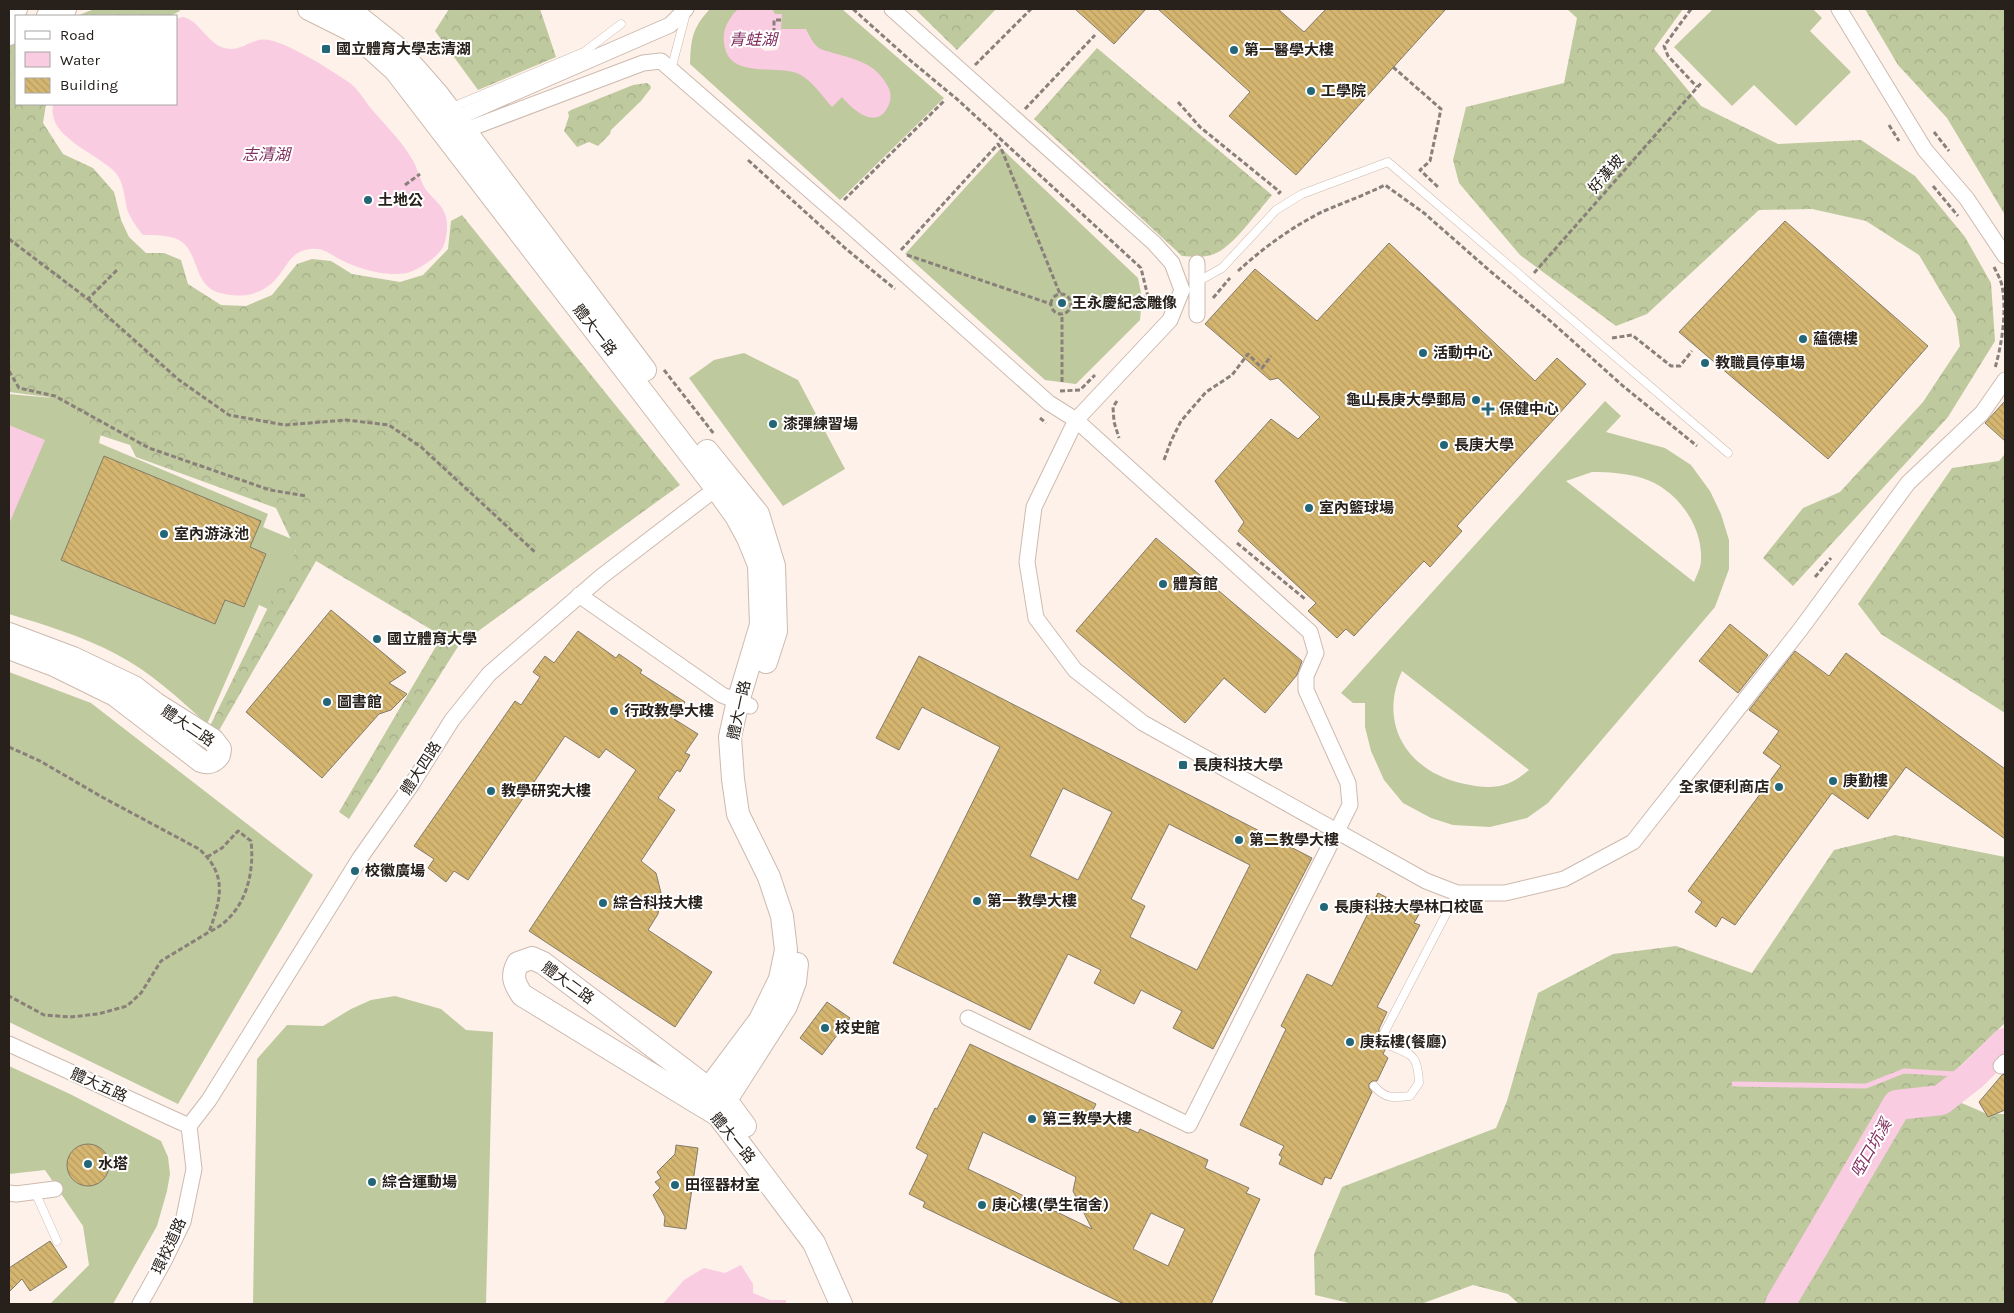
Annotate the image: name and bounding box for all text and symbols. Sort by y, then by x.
legend [15,15,178,105]
text: Road [60,26,95,44]
water label: 青蛙湖 [729,30,780,49]
place label: 國立體育大學志清湖 [336,40,471,58]
place label: 第一醫學大樓 [1244,41,1334,59]
marker: 國立體育大學志清湖 [320,43,332,55]
marker: 第一醫學大樓 [1228,44,1240,56]
text: Water [60,51,101,69]
text: Building [60,76,118,94]
place label: 工學院 [1321,82,1366,100]
marker: 工學院 [1305,85,1317,97]
water label: 志清湖 [242,145,293,164]
street label: 好漢坡 [1584,151,1628,197]
place label: 土地公 [378,191,423,209]
marker: 土地公 [362,194,374,206]
place label: 王永慶紀念雕像 [1072,294,1177,312]
marker: 王永慶紀念雕像 [1056,297,1068,309]
street label: 體大一路 [569,301,621,359]
place label: 蘊德樓 [1813,330,1858,348]
marker: 蘊德樓 [1797,333,1809,345]
place label: 活動中心 [1433,344,1493,362]
marker: 活動中心 [1417,347,1429,359]
place label: 教職員停車場 [1715,354,1805,372]
marker: 教職員停車場 [1699,357,1711,369]
place label: 龜山長庚大學郵局 [1346,391,1466,409]
marker: 龜山長庚大學郵局 [1470,394,1482,406]
place label: 保健中心 [1499,400,1559,418]
marker: 保健中心 [1481,402,1495,416]
place label: 漆彈練習場 [783,415,858,433]
marker: 漆彈練習場 [767,418,779,430]
place label: 長庚大學 [1454,436,1514,454]
marker: 長庚大學 [1438,439,1450,451]
place label: 室內籃球場 [1319,499,1394,517]
marker: 室內籃球場 [1303,502,1315,514]
place label: 室內游泳池 [174,525,249,543]
marker: 室內游泳池 [158,528,170,540]
place label: 體育館 [1173,575,1218,593]
marker: 體育館 [1157,578,1169,590]
place label: 國立體育大學 [387,630,477,648]
marker: 國立體育大學 [371,633,383,645]
street label: 體大一路 [724,679,754,741]
place label: 圖書館 [337,693,382,711]
marker: 圖書館 [321,696,333,708]
street label: 體大二路 [158,702,218,750]
place label: 行政教學大樓 [624,702,714,720]
marker: 行政教學大樓 [608,705,620,717]
street label: 體大四路 [397,738,445,798]
place label: 長庚科技大學 [1193,756,1283,774]
marker: 長庚科技大學 [1177,759,1189,771]
place label: 庚勤樓 [1843,772,1888,790]
marker: 庚勤樓 [1827,775,1839,787]
place label: 全家便利商店 [1679,778,1769,796]
marker: 全家便利商店 [1773,781,1785,793]
place label: 教學研究大樓 [501,782,591,800]
marker: 教學研究大樓 [485,785,497,797]
place label: 第二教學大樓 [1249,831,1339,849]
marker: 第二教學大樓 [1233,834,1245,846]
place label: 校徽廣場 [365,862,425,880]
marker: 校徽廣場 [349,865,361,877]
place label: 第一教學大樓 [987,892,1077,910]
place label: 綜合科技大樓 [613,894,703,912]
marker: 第一教學大樓 [971,895,983,907]
marker: 綜合科技大樓 [597,897,609,909]
place label: 長庚科技大學林口校區 [1334,898,1484,916]
marker: 長庚科技大學林口校區 [1318,901,1330,913]
street label: 體大二路 [538,958,598,1008]
place label: 校史館 [835,1019,880,1037]
marker: 校史館 [819,1022,831,1034]
place label: 庚耘樓(餐廳) [1360,1033,1447,1051]
marker: 庚耘樓(餐廳) [1344,1036,1356,1048]
street label: 體大五路 [68,1065,130,1105]
street label: 體大一路 [707,1109,759,1167]
place label: 第三教學大樓 [1042,1110,1132,1128]
marker: 第三教學大樓 [1026,1113,1038,1125]
water label: 啞口坑溪 [1847,1114,1896,1180]
place label: 水塔 [98,1155,128,1173]
marker: 水塔 [82,1158,94,1170]
place label: 綜合運動場 [382,1173,457,1191]
marker: 綜合運動場 [366,1176,378,1188]
place label: 田徑器材室 [685,1176,760,1194]
marker: 田徑器材室 [669,1179,681,1191]
place label: 庚心樓(學生宿舍) [992,1196,1109,1214]
marker: 庚心樓(學生宿舍) [976,1199,988,1211]
street label: 環校道路 [148,1215,190,1277]

